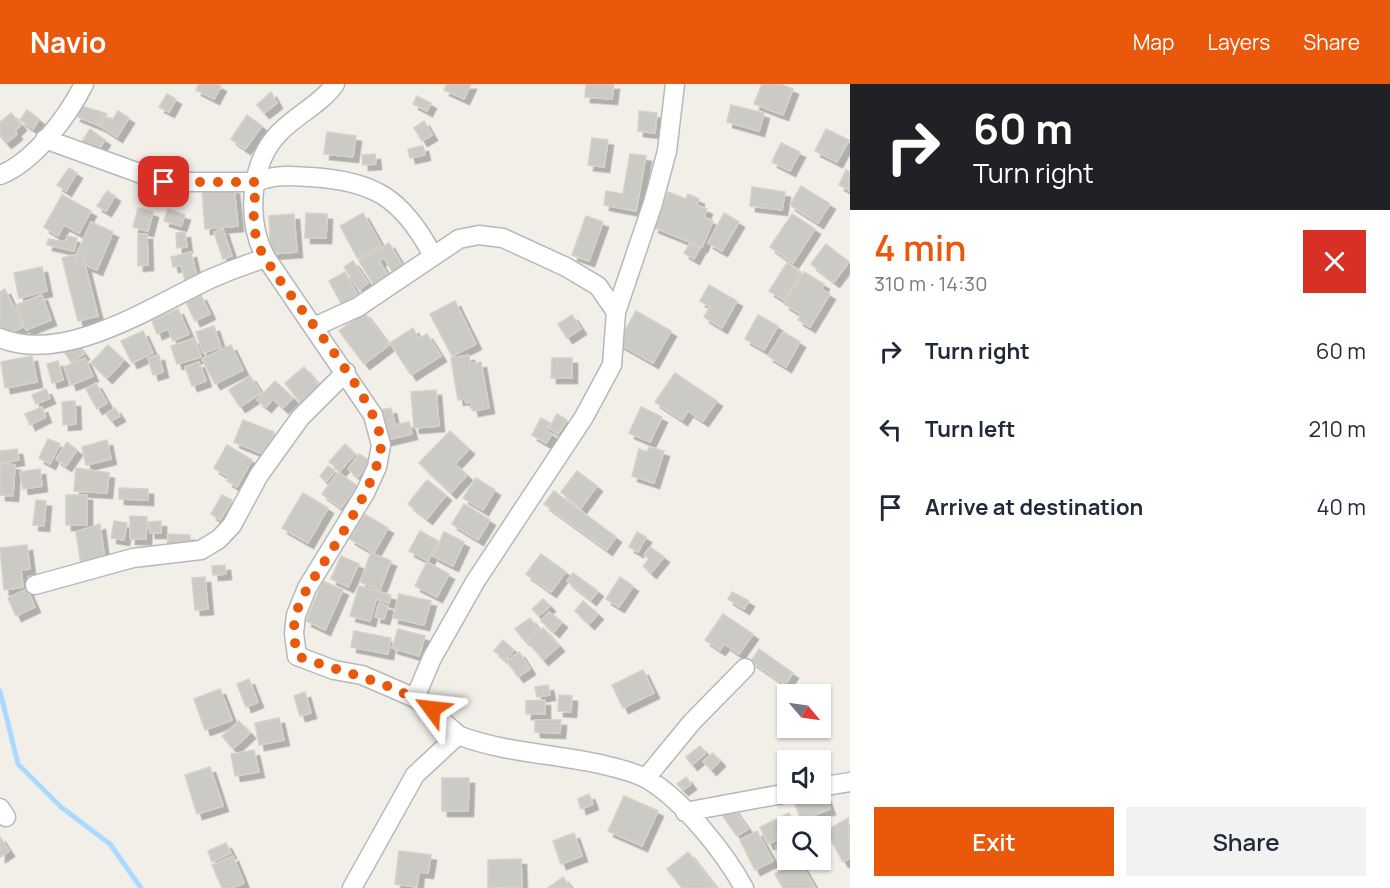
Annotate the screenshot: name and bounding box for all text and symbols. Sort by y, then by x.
text: Navio [30,23,106,61]
text: Map [1133,28,1174,56]
text: Layers [1207,28,1270,56]
text: Share [1303,28,1360,56]
text: 60 m [973,99,1073,157]
icon: right [874,108,952,186]
text: Turn right [973,154,1094,191]
pin [138,156,189,207]
icon: arrive [147,165,180,198]
text: 4 min [874,223,966,272]
button: close [1303,230,1366,293]
text: 310 m · 14:30 [874,270,987,297]
icon: right [874,335,907,368]
text: Turn right [925,336,1030,366]
text: 60 m [1316,336,1366,366]
icon: left [874,413,907,446]
text: Turn left [925,414,1015,444]
text: 210 m [1308,414,1366,444]
icon: arrive [874,491,907,524]
text: Arrive at destination [925,492,1143,522]
text: 40 m [1317,492,1366,522]
position arrow [400,677,464,741]
north arrow [777,684,831,738]
map controls [777,684,831,870]
button: sound [777,750,831,804]
button: Exit [874,807,1114,876]
button: Share [1126,807,1366,876]
button: search [777,816,831,870]

